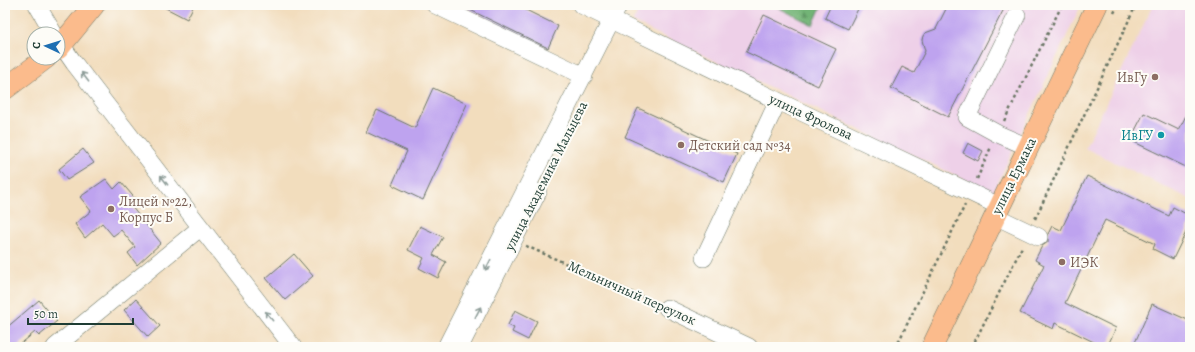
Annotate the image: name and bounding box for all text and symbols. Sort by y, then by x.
north arrow [26,26,66,66]
text: С [29,41,44,49]
place label: ИвГу [1117,68,1148,87]
one-way arrow [80,71,89,82]
marker: ИвГу [1150,72,1160,82]
street label: улица Фролова [765,89,856,145]
street label: улица Академика Мальцева [500,98,592,255]
place label: ИвГУ [1121,126,1153,145]
marker: ИвГУ [1156,130,1166,140]
street label: улица Ермака [987,134,1041,219]
place label: Детский сад №34 [689,136,791,155]
marker: Детский сад №34 [676,140,686,150]
one-way arrow [160,174,168,185]
place label: Лицей №22, Корпус Б [119,192,192,227]
marker: Лицей №22, Корпус Б [106,204,116,214]
place label: ИЭК [1070,253,1098,272]
street label: Мельничный переулок [565,256,699,330]
marker: ИЭК [1057,257,1067,267]
one-way arrow [484,258,491,270]
scale bar [28,300,133,326]
text: 50 m [34,306,58,322]
one-way arrow [475,306,482,318]
one-way arrow [264,311,273,322]

